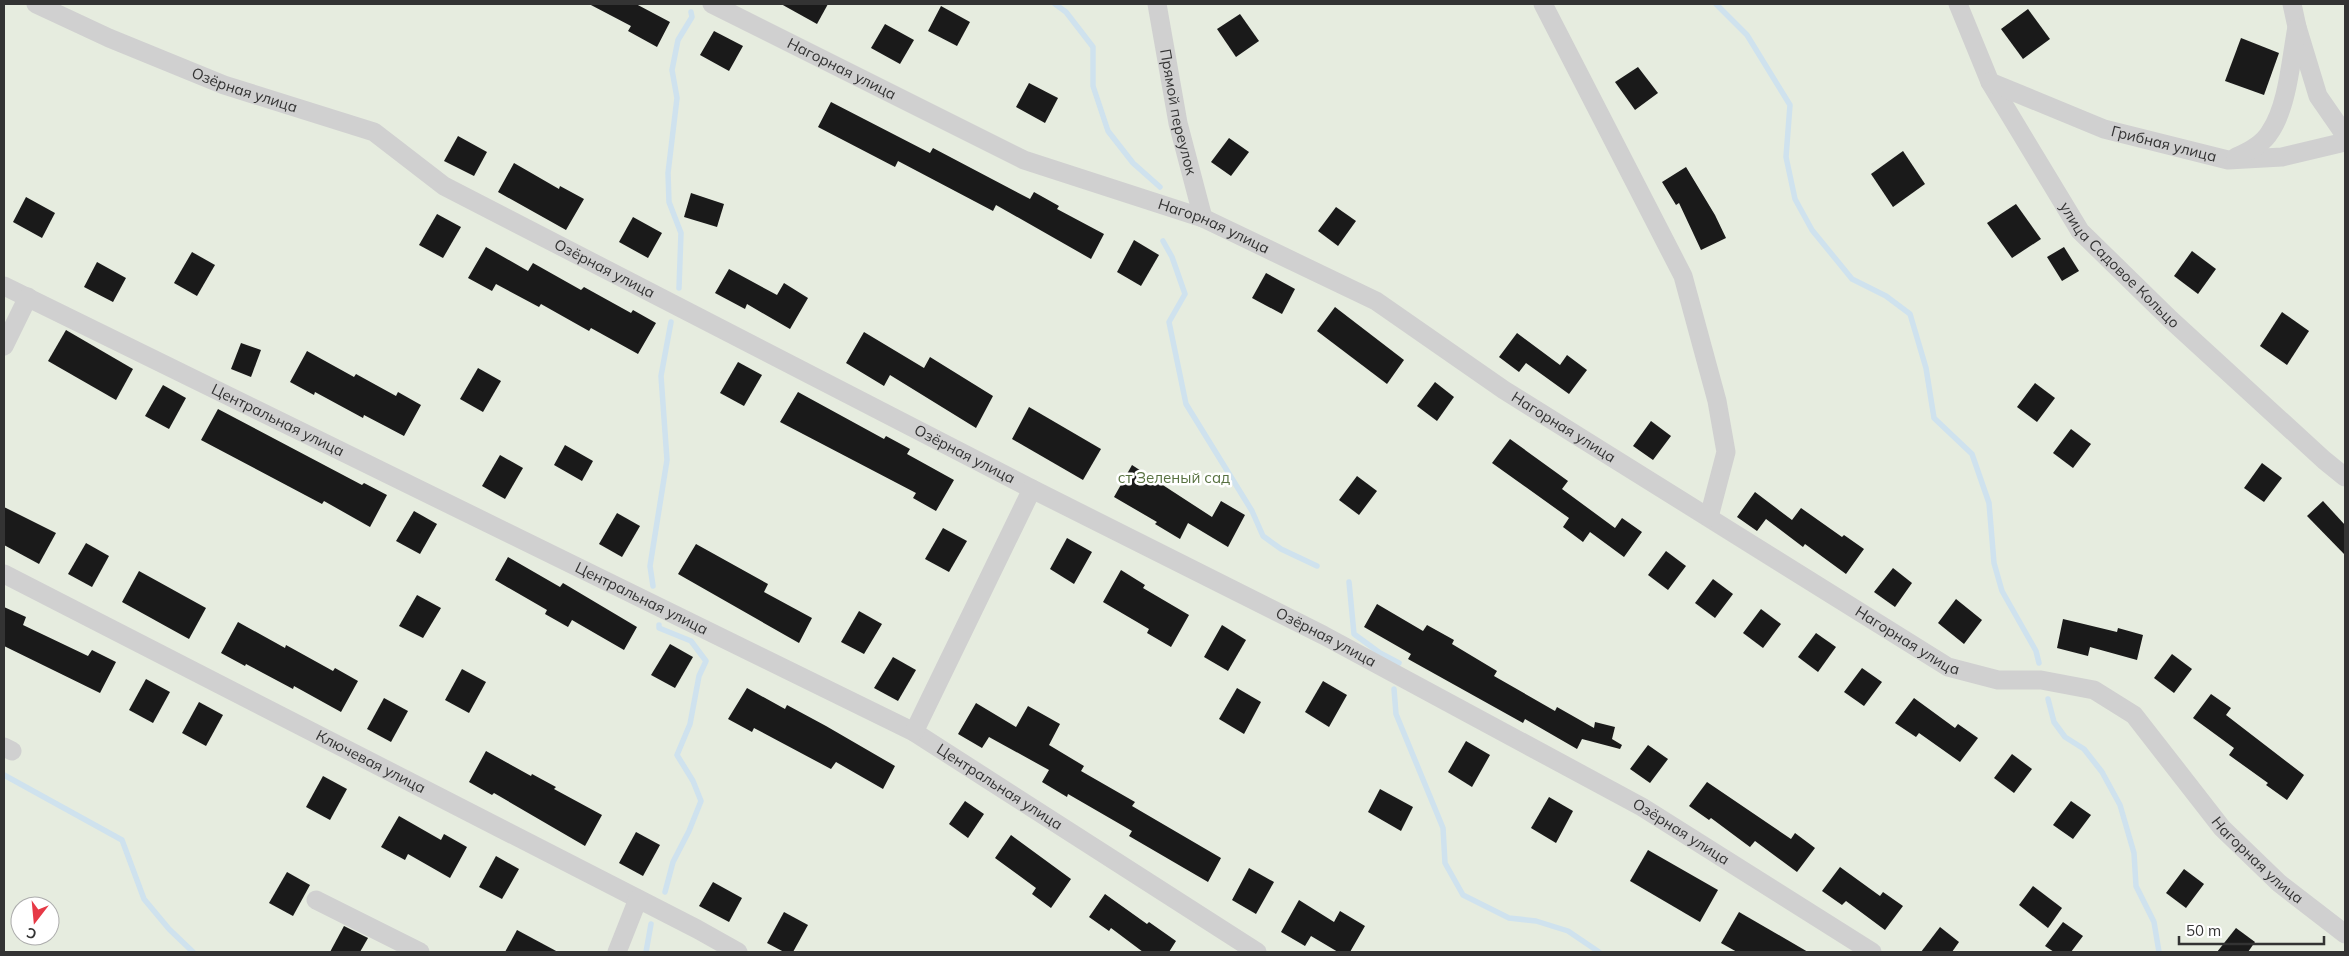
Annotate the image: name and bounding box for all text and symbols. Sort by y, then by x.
street label: Нагорная улица [784,33,900,104]
street label: Прямой переулок [1156,47,1201,178]
street label: Озёрная улица [189,63,300,116]
street label: Грибная улица [2109,121,2219,166]
street label: Нагорная улица [1156,194,1273,258]
street label: улица Садовое Кольцо [2056,198,2184,332]
street label: Озёрная улица [551,234,658,302]
street label: Центральная улица [209,379,348,460]
street label: Нагорная улица [1508,387,1619,466]
street label: Озёрная улица [911,420,1018,488]
park label: ст Зеленый сад [1118,468,1230,487]
street label: Центральная улица [572,557,711,639]
street label: Нагорная улица [1852,601,1962,679]
street label: Озёрная улица [1273,603,1380,671]
street label: Ключевая улица [313,725,429,797]
street label: Центральная улица [933,739,1066,834]
street label: Озёрная улица [1630,794,1733,869]
street label: Нагорная улица [2208,813,2308,907]
north arrow [10,896,60,946]
scale bar [2179,914,2324,946]
text: 50 m [2186,921,2221,940]
text: С [24,924,39,943]

